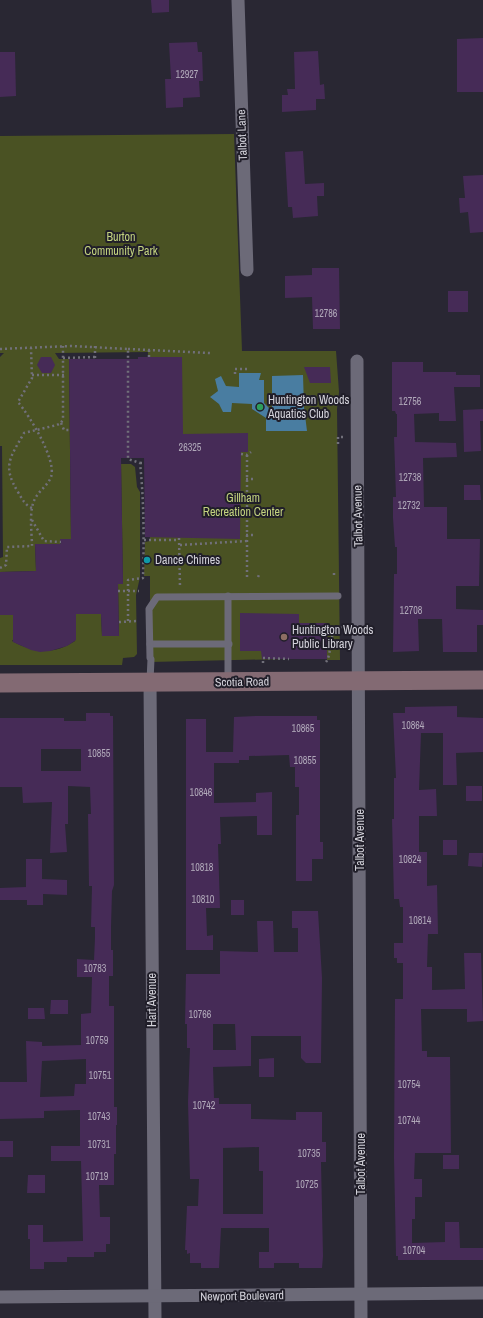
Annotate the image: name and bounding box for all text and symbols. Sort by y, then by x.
house number: 12927 [176,68,199,81]
street label: Talbot Lane [233,109,251,161]
park label: Burton Community Park [84,229,158,259]
house number: 12786 [315,307,338,320]
place label: Huntington Woods Aquatics Club [267,392,349,422]
house number: 12756 [399,395,422,408]
marker: Huntington Woods Aquatics Club [255,402,265,412]
house number: 26325 [179,441,202,454]
house number: 12738 [399,471,422,484]
street label: Talbot Avenue [349,485,367,547]
park label: Gillham Recreation Center [203,490,284,520]
house number: 12732 [398,499,421,512]
place label: Dance Chimes [155,552,220,568]
marker: Dance Chimes [142,555,152,565]
house number: 12708 [400,604,423,617]
place label: Huntington Woods Public Library [292,622,373,652]
marker: Huntington Woods Public Library [279,632,289,642]
street label: Scotia Road [215,674,269,690]
house number: 10864 [402,719,425,732]
house number: 10865 [292,722,315,735]
house number: 10855 [88,747,111,760]
house number: 10855 [294,754,317,767]
house number: 10846 [190,786,213,799]
street label: Talbot Avenue [352,809,368,871]
house number: 10824 [399,853,422,866]
house number: 10818 [191,861,214,874]
house number: 10810 [192,893,215,906]
house number: 10814 [409,914,432,927]
house number: 10783 [84,962,107,975]
street label: Hart Avenue [144,973,160,1027]
house number: 10766 [189,1008,212,1021]
house number: 10759 [86,1034,109,1047]
house number: 10751 [89,1069,112,1082]
house number: 10754 [398,1078,421,1091]
house number: 10742 [193,1099,216,1112]
house number: 10743 [88,1110,111,1123]
house number: 10744 [398,1114,421,1127]
street label: Talbot Avenue [353,1133,369,1195]
house number: 10731 [88,1138,111,1151]
house number: 10735 [298,1147,321,1160]
house number: 10719 [86,1170,109,1183]
house number: 10725 [296,1178,319,1191]
house number: 10704 [403,1244,426,1257]
street label: Newport Boulevard [200,1287,284,1305]

